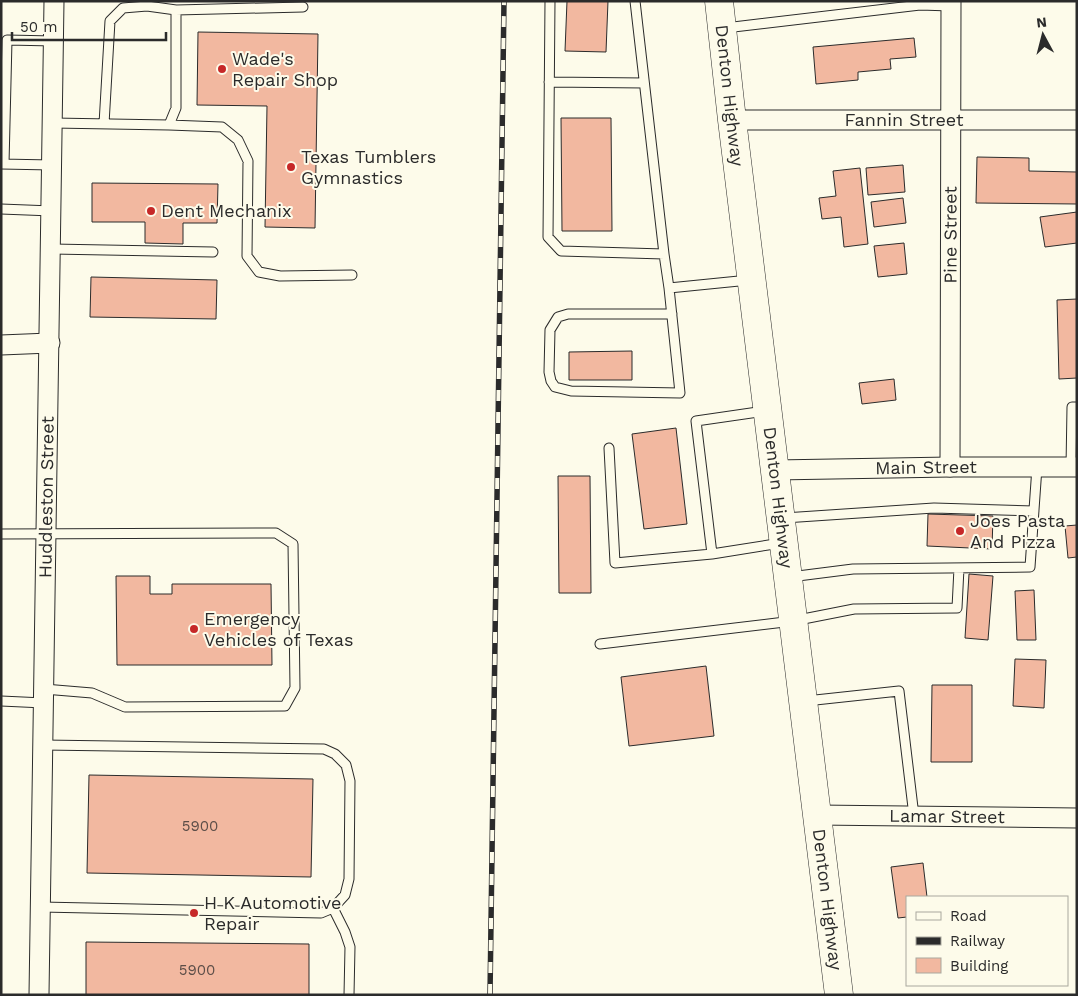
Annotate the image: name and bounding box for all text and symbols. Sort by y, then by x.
scale bar [12,10,166,42]
north arrow [1018,10,1068,60]
text: N [1035,14,1048,31]
text: 50 m [20,18,57,36]
street label: Denton Highway [712,23,749,168]
place label: Wade's Repair Shop [232,48,338,90]
marker: Wade's Repair Shop [216,63,228,75]
street label: Fannin Street [845,109,964,130]
place label: Texas Tumblers Gymnastics [301,146,436,188]
marker: Texas Tumblers Gymnastics [285,161,297,173]
street label: Pine Street [939,186,961,284]
place label: Dent Mechanix [161,200,292,221]
marker: Dent Mechanix [145,205,157,217]
street label: Huddleston Street [34,415,58,578]
street label: Denton Highway [760,425,798,570]
street label: Main Street [875,456,977,478]
place label: Joes Pasta And Pizza [970,510,1065,552]
marker: Joes Pasta And Pizza [954,525,966,537]
place label: Emergency Vehicles of Texas [204,608,353,650]
marker: Emergency Vehicles of Texas [188,623,200,635]
street label: Lamar Street [889,805,1005,827]
house number: 5900 [182,817,218,835]
street label: Denton Highway [809,827,847,972]
place label: H K Automotive Repair [204,892,341,934]
legend [906,896,1068,986]
marker: H K Automotive Repair [188,907,200,919]
text: Road [950,907,987,925]
text: Railway [950,932,1005,950]
text: Building [950,957,1008,975]
house number: 5900 [179,961,215,979]

